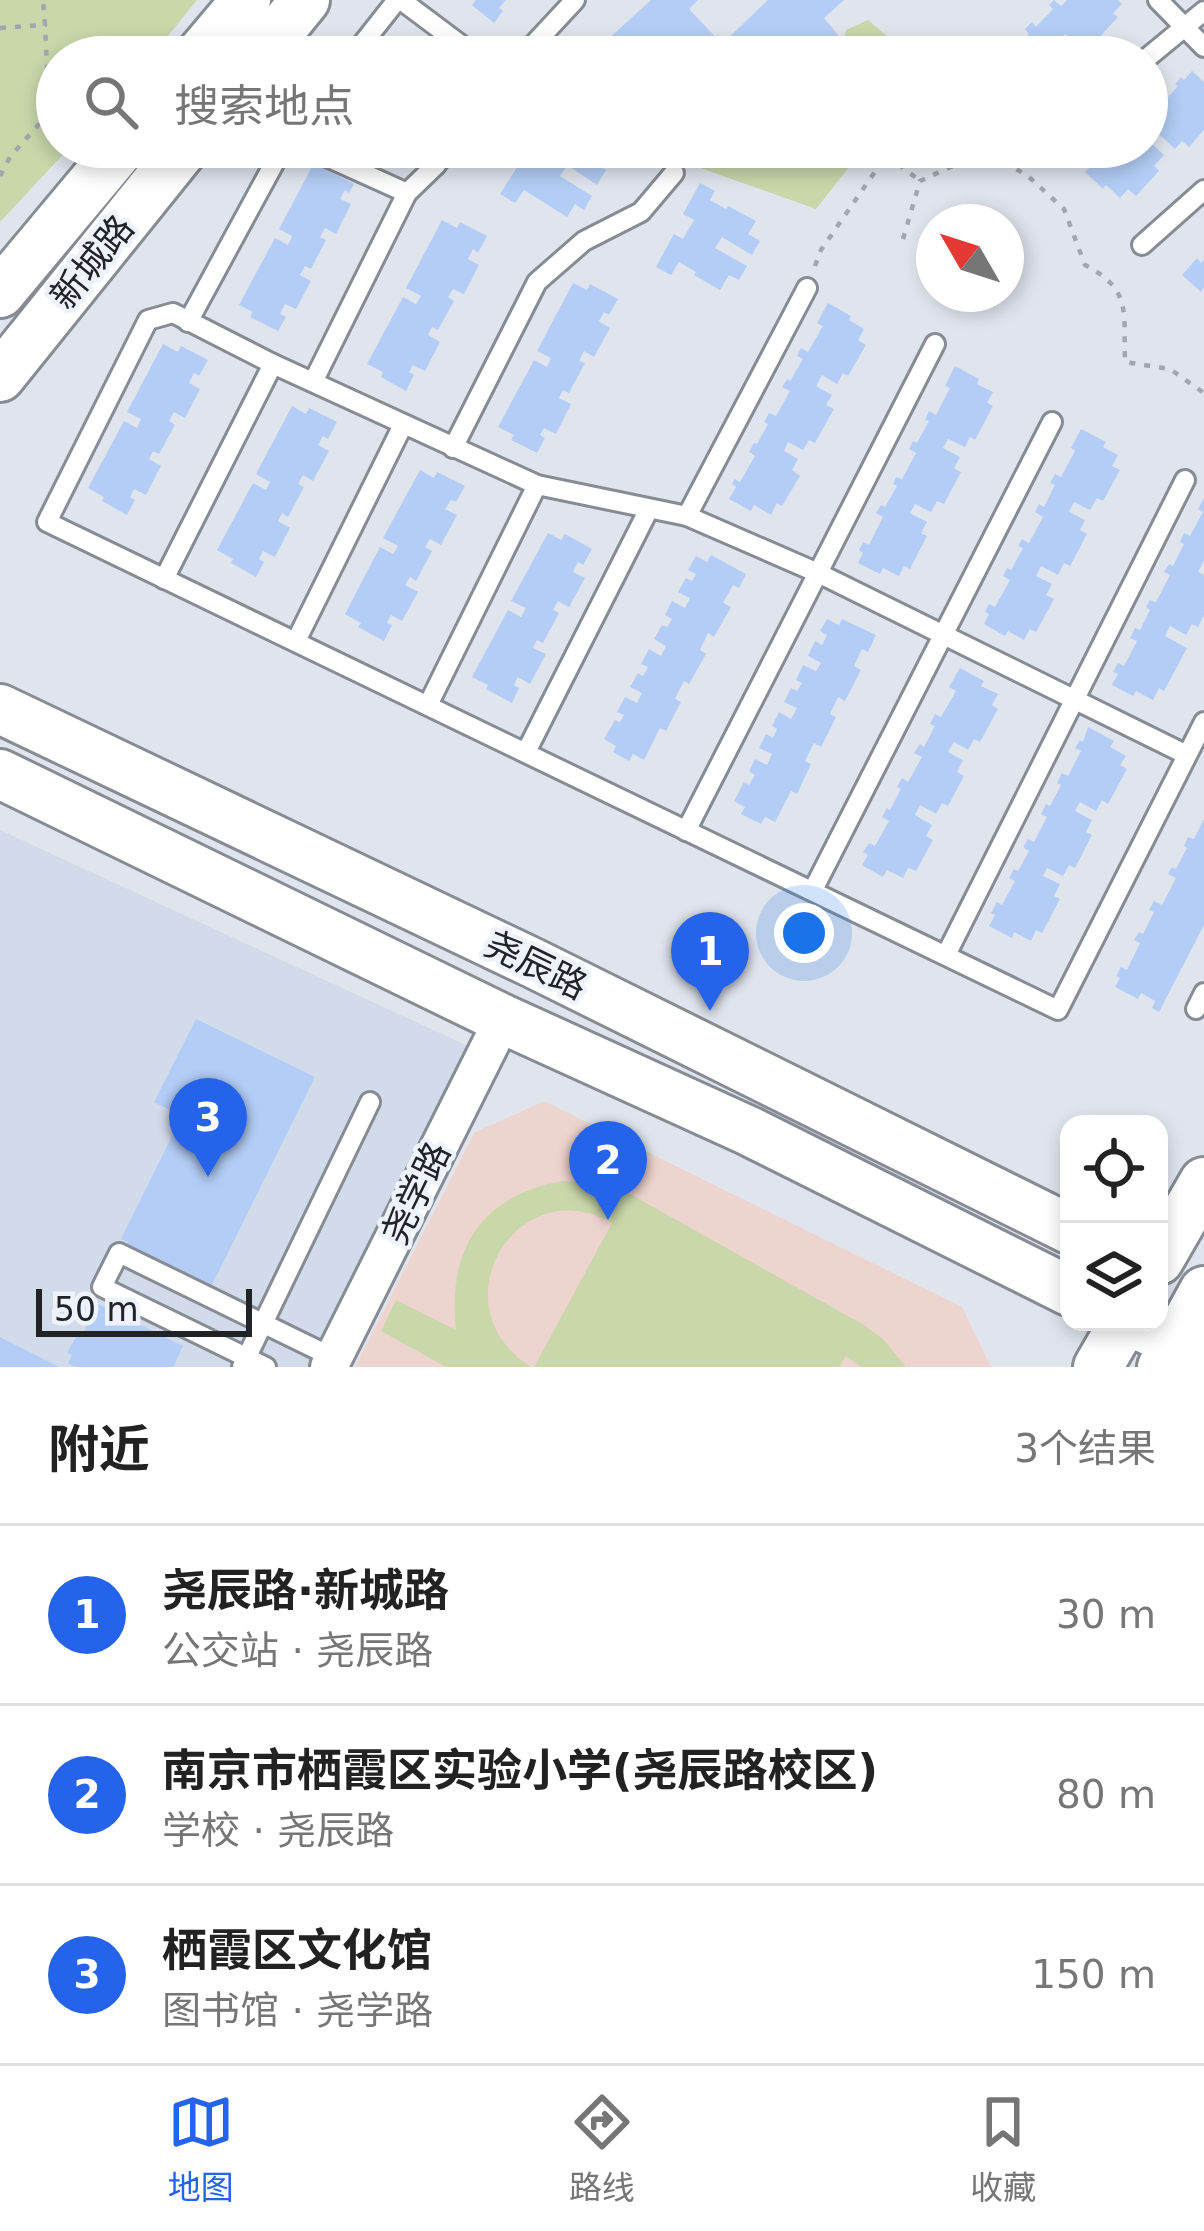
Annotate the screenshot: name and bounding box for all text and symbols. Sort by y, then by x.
search box [36,36,1168,168]
icon: search [78,69,144,135]
text: 搜索地点 [174,80,354,133]
north arrow [916,204,1024,312]
street label: 新城路 [42,207,142,317]
your location [774,903,834,963]
pin: 1 [671,912,749,1011]
street label: 尧辰路 [478,923,594,1007]
pin: 3 [169,1078,247,1177]
map controls [1060,1115,1168,1331]
button: locate [1060,1115,1168,1223]
pin: 2 [569,1121,647,1220]
street label: 尧学路 [374,1135,458,1251]
button: layers [1060,1223,1168,1331]
scale bar [36,1283,252,1336]
text: 50 m [54,1290,139,1329]
text: 附近 [48,1420,150,1479]
text: 3个结果 [1014,1426,1156,1471]
text: 尧辰路·新城路 [162,1564,449,1617]
text: 1 [73,1592,101,1637]
text: 30 m [1056,1592,1156,1637]
text: 公交站 · 尧辰路 [162,1628,433,1673]
text: 南京市栖霞区实验小学(尧辰路校区) [162,1744,878,1797]
text: 2 [73,1772,101,1817]
text: 80 m [1056,1772,1156,1817]
text: 学校 · 尧辰路 [162,1808,394,1853]
text: 栖霞区文化馆 [162,1924,432,1977]
text: 3 [73,1952,101,1997]
text: 150 m [1031,1952,1156,1997]
text: 图书馆 · 尧学路 [162,1988,433,2033]
tab: 地图 [168,2089,234,2209]
tab: 路线 [569,2089,635,2209]
tab: 收藏 [970,2089,1036,2209]

